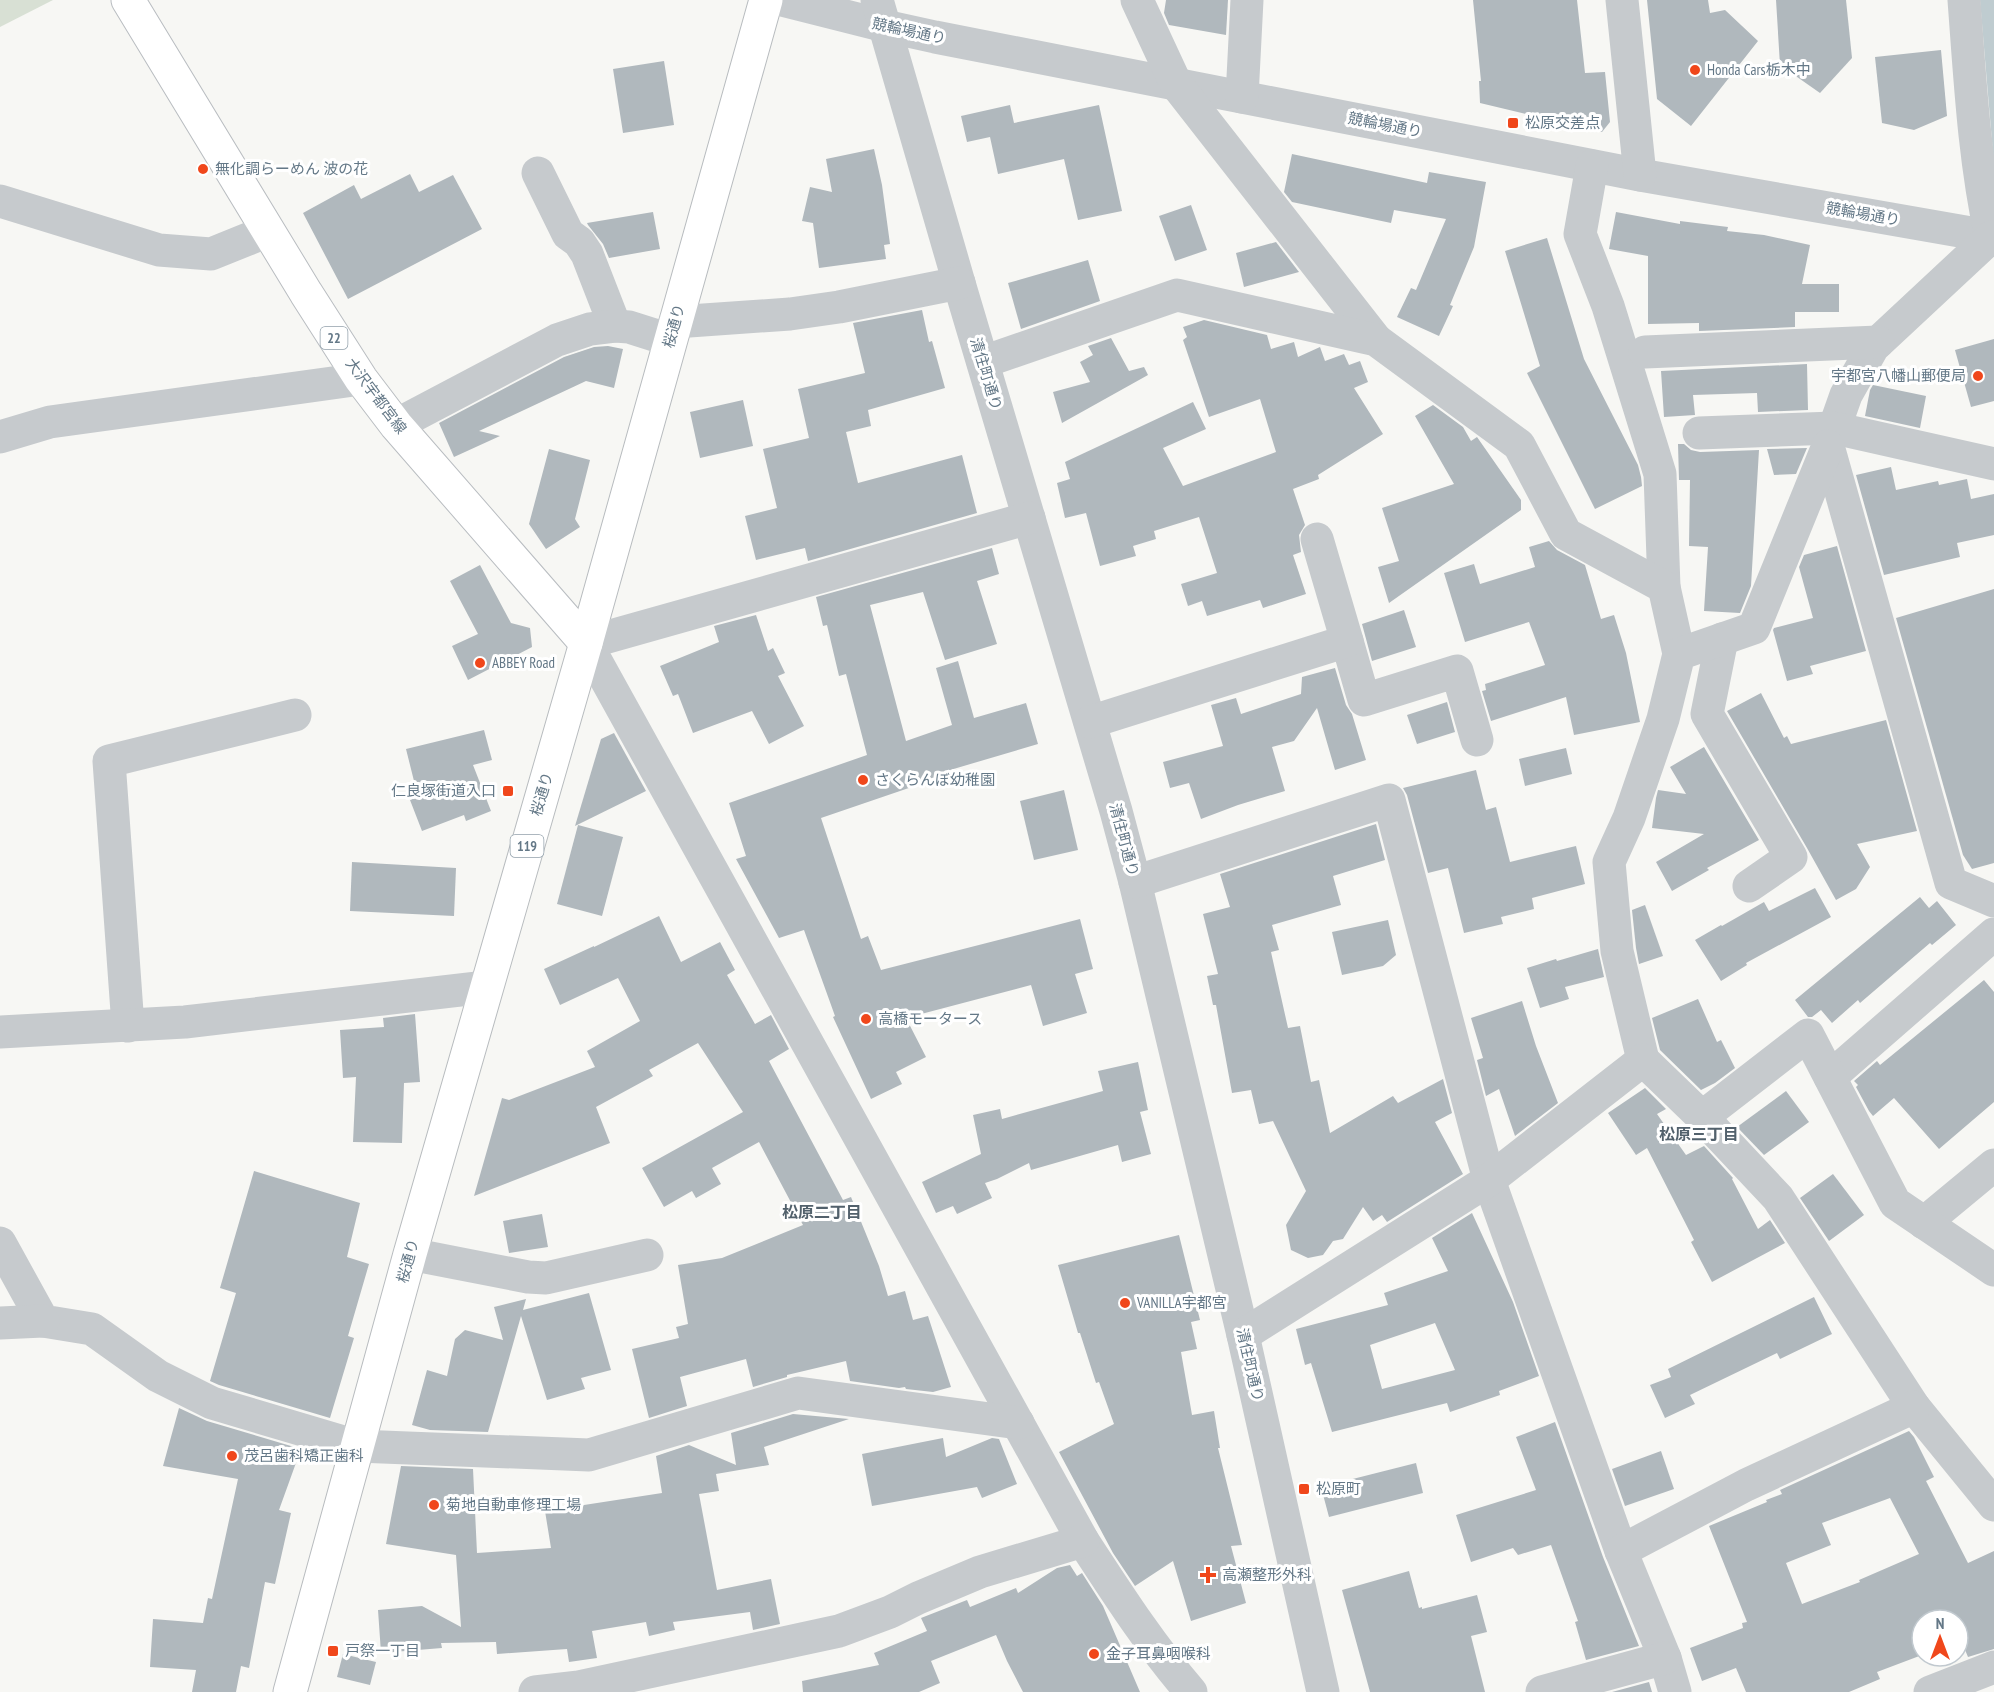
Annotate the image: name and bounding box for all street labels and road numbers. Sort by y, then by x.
street label: 競輪場通り [870,13,948,48]
street label: 競輪場通り [1346,108,1424,141]
street label: 競輪場通り [1824,198,1902,229]
street label: 桜通り [659,302,689,350]
road number: 22 [320,327,348,349]
street label: 清住町通り [966,335,1007,413]
street label: 大沢宇都宮線 [342,354,411,437]
street label: 桜通り [526,770,557,818]
street label: 清住町通り [1106,801,1143,879]
road number: 119 [510,835,544,857]
street label: 桜通り [393,1237,423,1285]
street label: 清住町通り [1233,1326,1268,1404]

